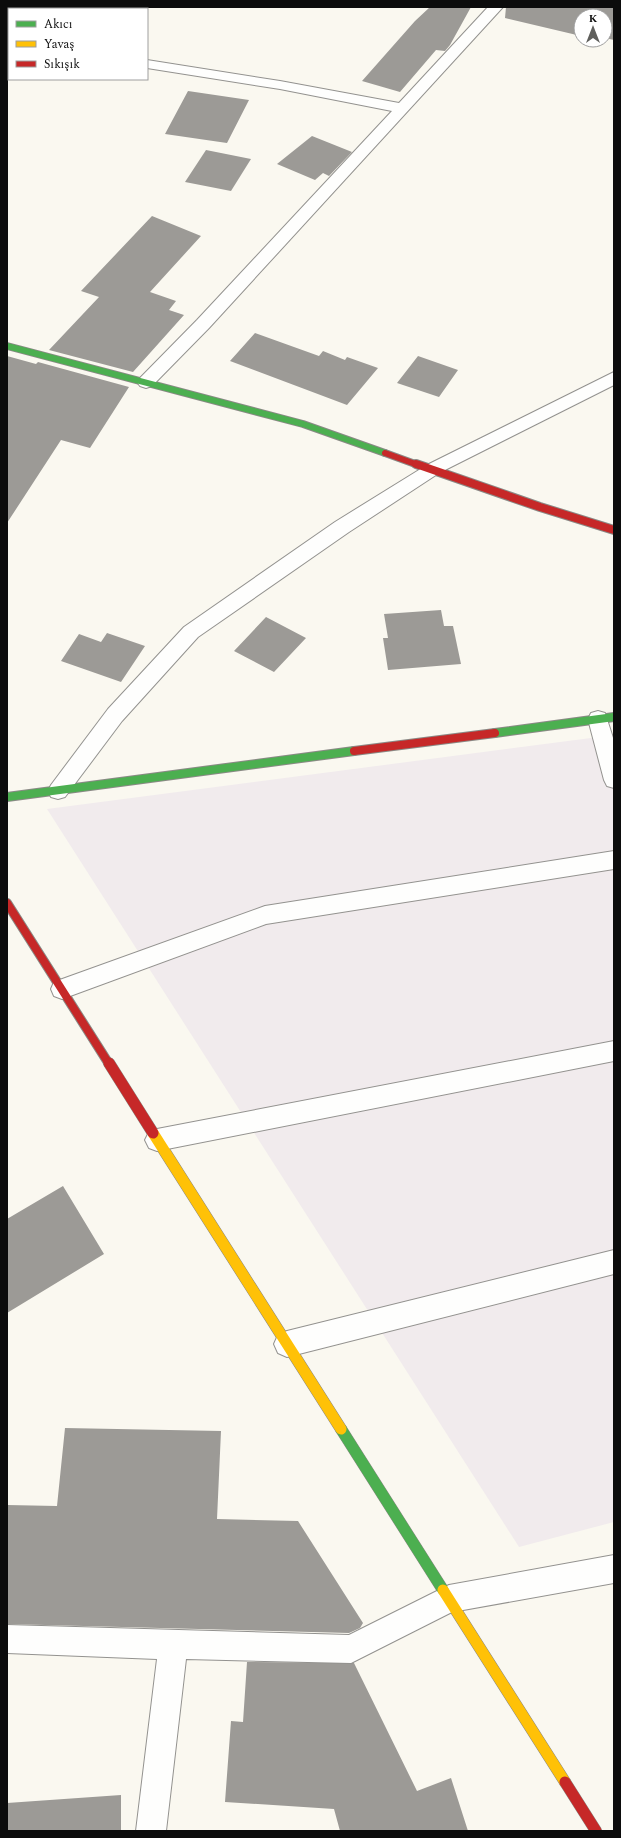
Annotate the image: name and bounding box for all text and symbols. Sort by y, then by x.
legend [8,8,148,80]
north arrow [573,8,613,48]
text: K [589,10,598,27]
text: Akıcı [44,15,73,34]
text: Yavaş [44,35,74,54]
text: Sıkışık [44,55,80,74]

